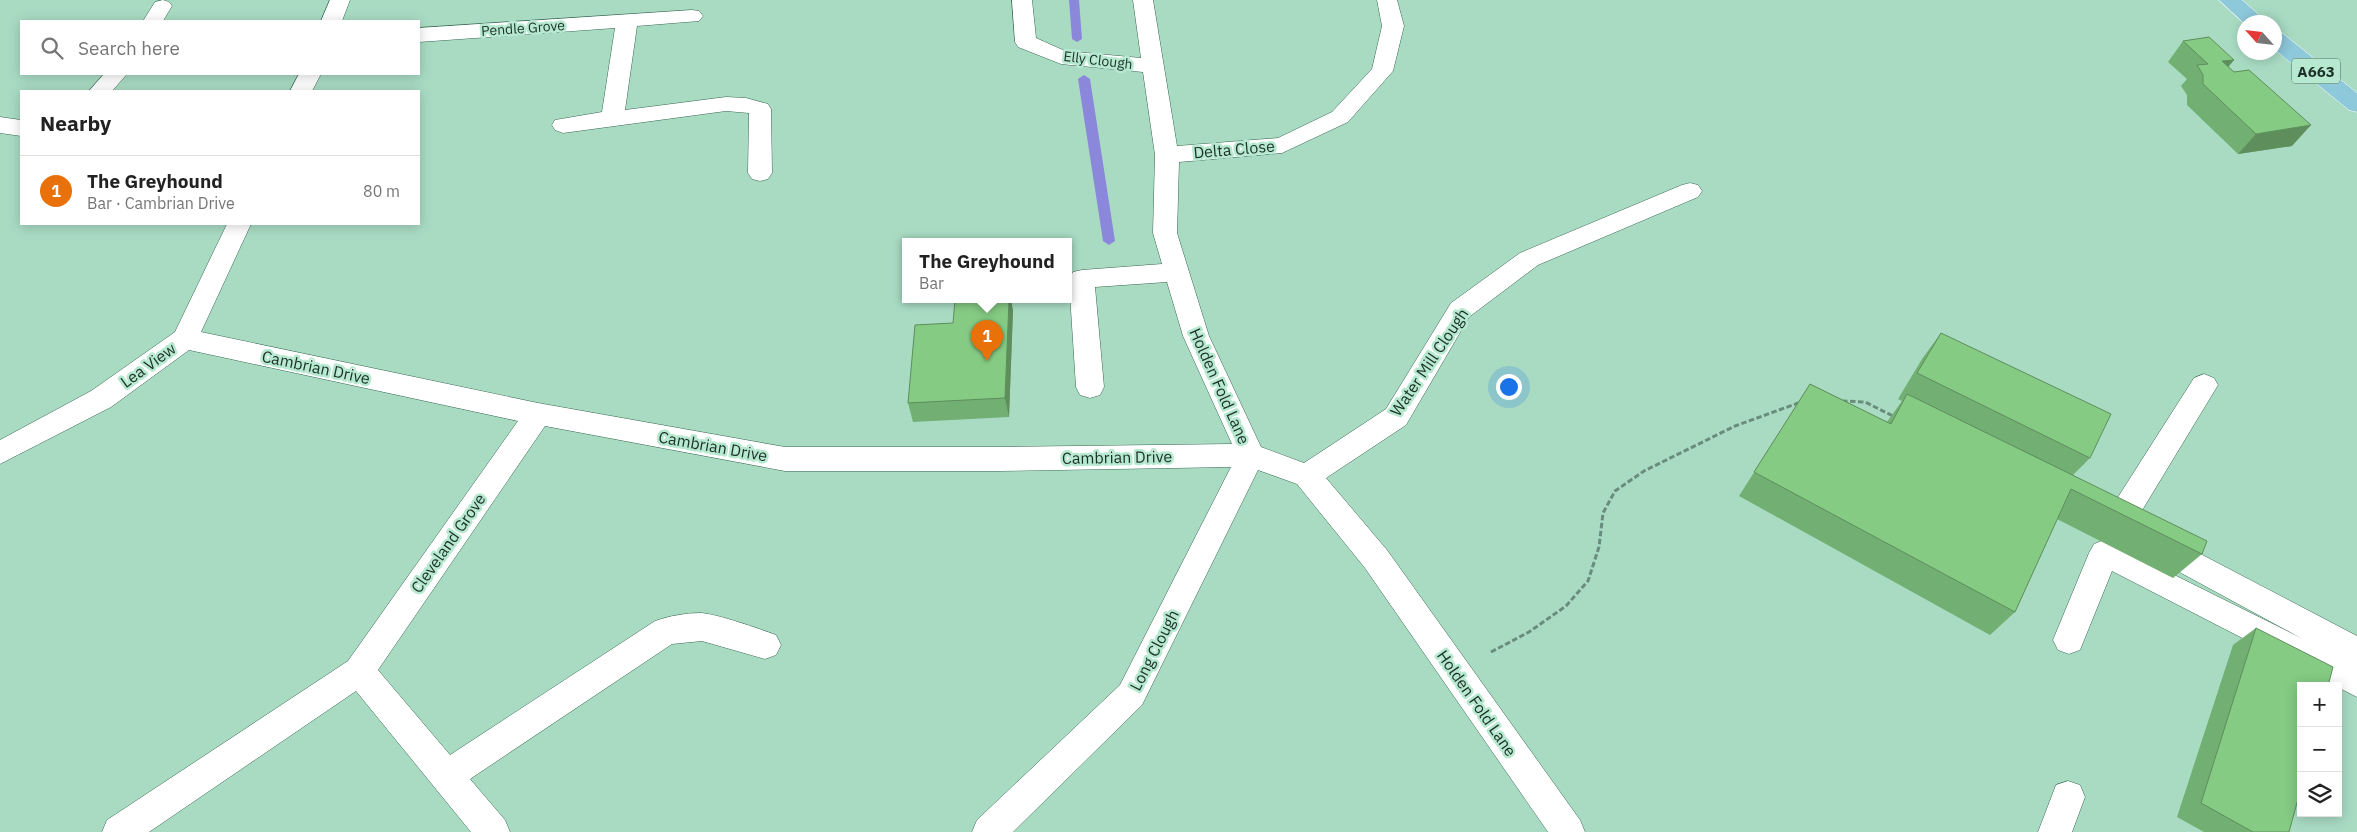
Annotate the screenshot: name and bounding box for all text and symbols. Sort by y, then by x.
north arrow [2237,15,2282,60]
street label: Pendle Grove [481,16,566,40]
search box [20,20,420,75]
icon: search [38,34,66,62]
text: Search here [78,36,180,60]
street label: Elly Clough [1062,47,1134,73]
road number: A663 [2292,58,2340,84]
text: Nearby [40,109,111,137]
street label: Delta Close [1193,135,1276,163]
text: The Greyhound [87,169,223,193]
text: 1 [51,181,61,201]
text: 80 m [363,181,400,201]
text: Bar · Cambrian Drive [87,193,235,213]
popup [902,238,1072,303]
text: The Greyhound [919,249,1055,273]
text: Bar [919,273,944,293]
street label: Water Mill Clough [1386,304,1472,420]
pin: 1 [971,320,1003,361]
street label: Holden Fold Lane [1185,325,1255,447]
street label: Lea View [116,338,180,392]
street label: Cambrian Drive [260,346,372,388]
your location [1496,374,1522,400]
street label: Cambrian Drive [657,427,769,465]
street label: Cambrian Drive [1062,446,1172,468]
street label: Cleveland Grove [406,489,490,597]
street label: Long Clough [1125,606,1183,694]
street label: Holden Fold Lane [1433,646,1521,760]
map controls [2297,682,2342,817]
button: + [2297,682,2342,727]
button: − [2297,727,2342,772]
button: layers [2297,772,2342,817]

